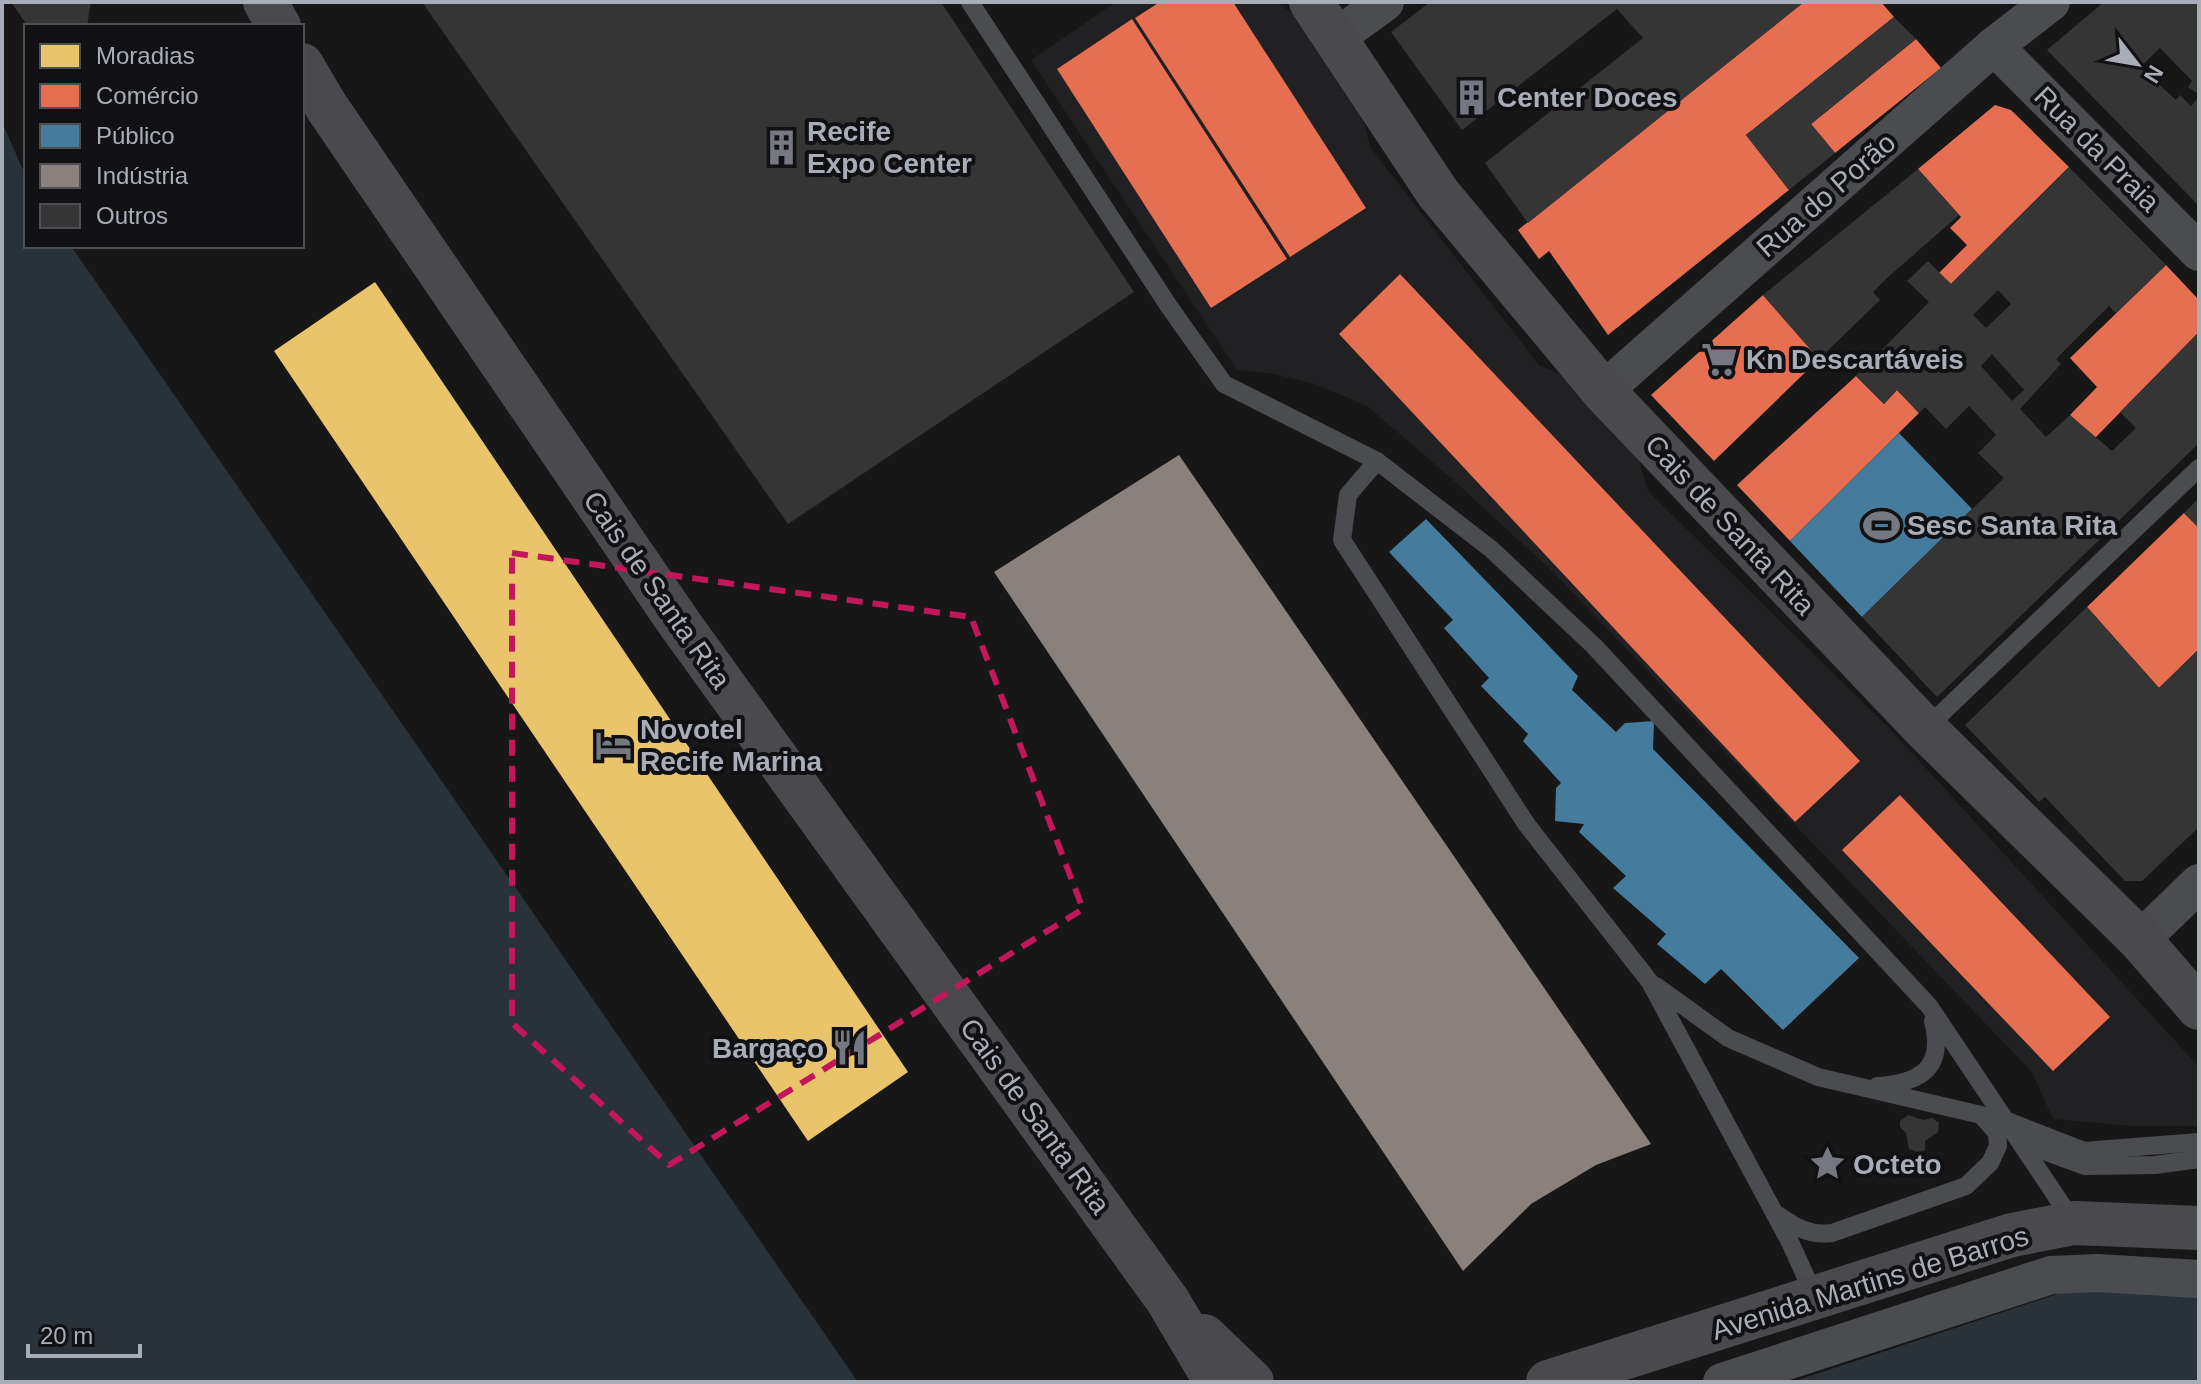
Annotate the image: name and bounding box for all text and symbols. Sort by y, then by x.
legend [24,24,304,248]
north arrow [2097,24,2177,104]
text: Moradias [96,42,195,69]
text: N [2139,61,2169,87]
building icon: Center Doces [1452,78,1490,116]
street label: Rua da Praia [2028,80,2166,218]
text: Comércio [96,82,199,109]
place label: Center Doces [1497,82,1678,113]
place label: Recife Expo Center [807,116,972,179]
text: Público [96,122,175,149]
street label: Rua do Porão [1751,127,1901,263]
building icon: Recife Expo Center [762,128,800,166]
text: Indústria [96,162,189,189]
text: Outros [96,202,168,229]
supermarket icon: Kn Descartáveis [1701,340,1739,378]
place label: Kn Descartáveis [1746,344,1964,375]
street label: Cais de Santa Rita [1639,429,1821,621]
street label: Cais de Santa Rita [577,485,737,695]
sports icon: Sesc Santa Rita [1862,506,1900,544]
place label: Sesc Santa Rita [1907,510,2118,541]
place label: Novotel Recife Marina [640,714,822,777]
hotel icon: Novotel Recife Marina [595,726,633,764]
street label: Cais de Santa Rita [954,1012,1116,1220]
restaurant icon: Bargaço [831,1029,869,1067]
place label: Bargaço [712,1033,824,1064]
place icon: Octeto [1808,1145,1846,1183]
place label: Octeto [1853,1149,1942,1180]
street label: Avenida Martins de Barros [1708,1220,2032,1346]
scale bar [28,1308,140,1358]
text: 20 m [40,1322,93,1349]

